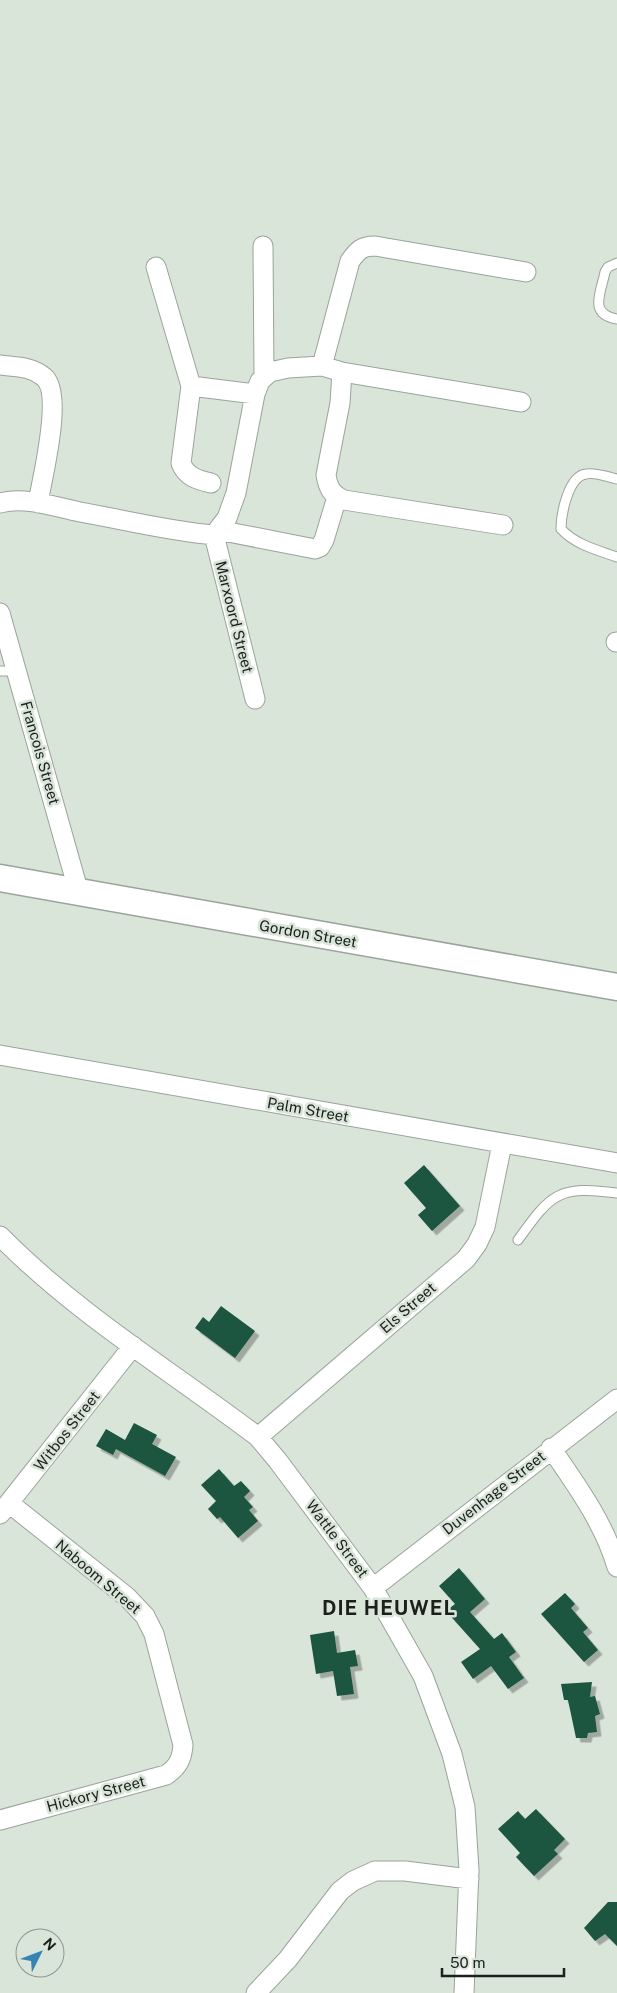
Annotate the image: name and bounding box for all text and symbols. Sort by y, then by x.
street label: Marxoord Street [212,559,257,675]
street label: Francois Street [18,699,63,807]
street label: Gordon Street [258,917,358,950]
street label: Palm Street [266,1094,350,1125]
street label: Els Street [376,1279,439,1336]
street label: Witbos Street [30,1387,103,1474]
street label: Duvenhage Street [439,1447,549,1538]
street label: Wattle Street [303,1497,372,1581]
street label: Naboom Street [52,1536,144,1617]
district label: DIE HEUWEL [322,1596,456,1620]
street label: Hickory Street [45,1772,147,1815]
north arrow [15,1928,65,1978]
text: N [40,1935,59,1954]
scale bar [442,1946,564,1978]
text: 50 m [450,1954,485,1971]

